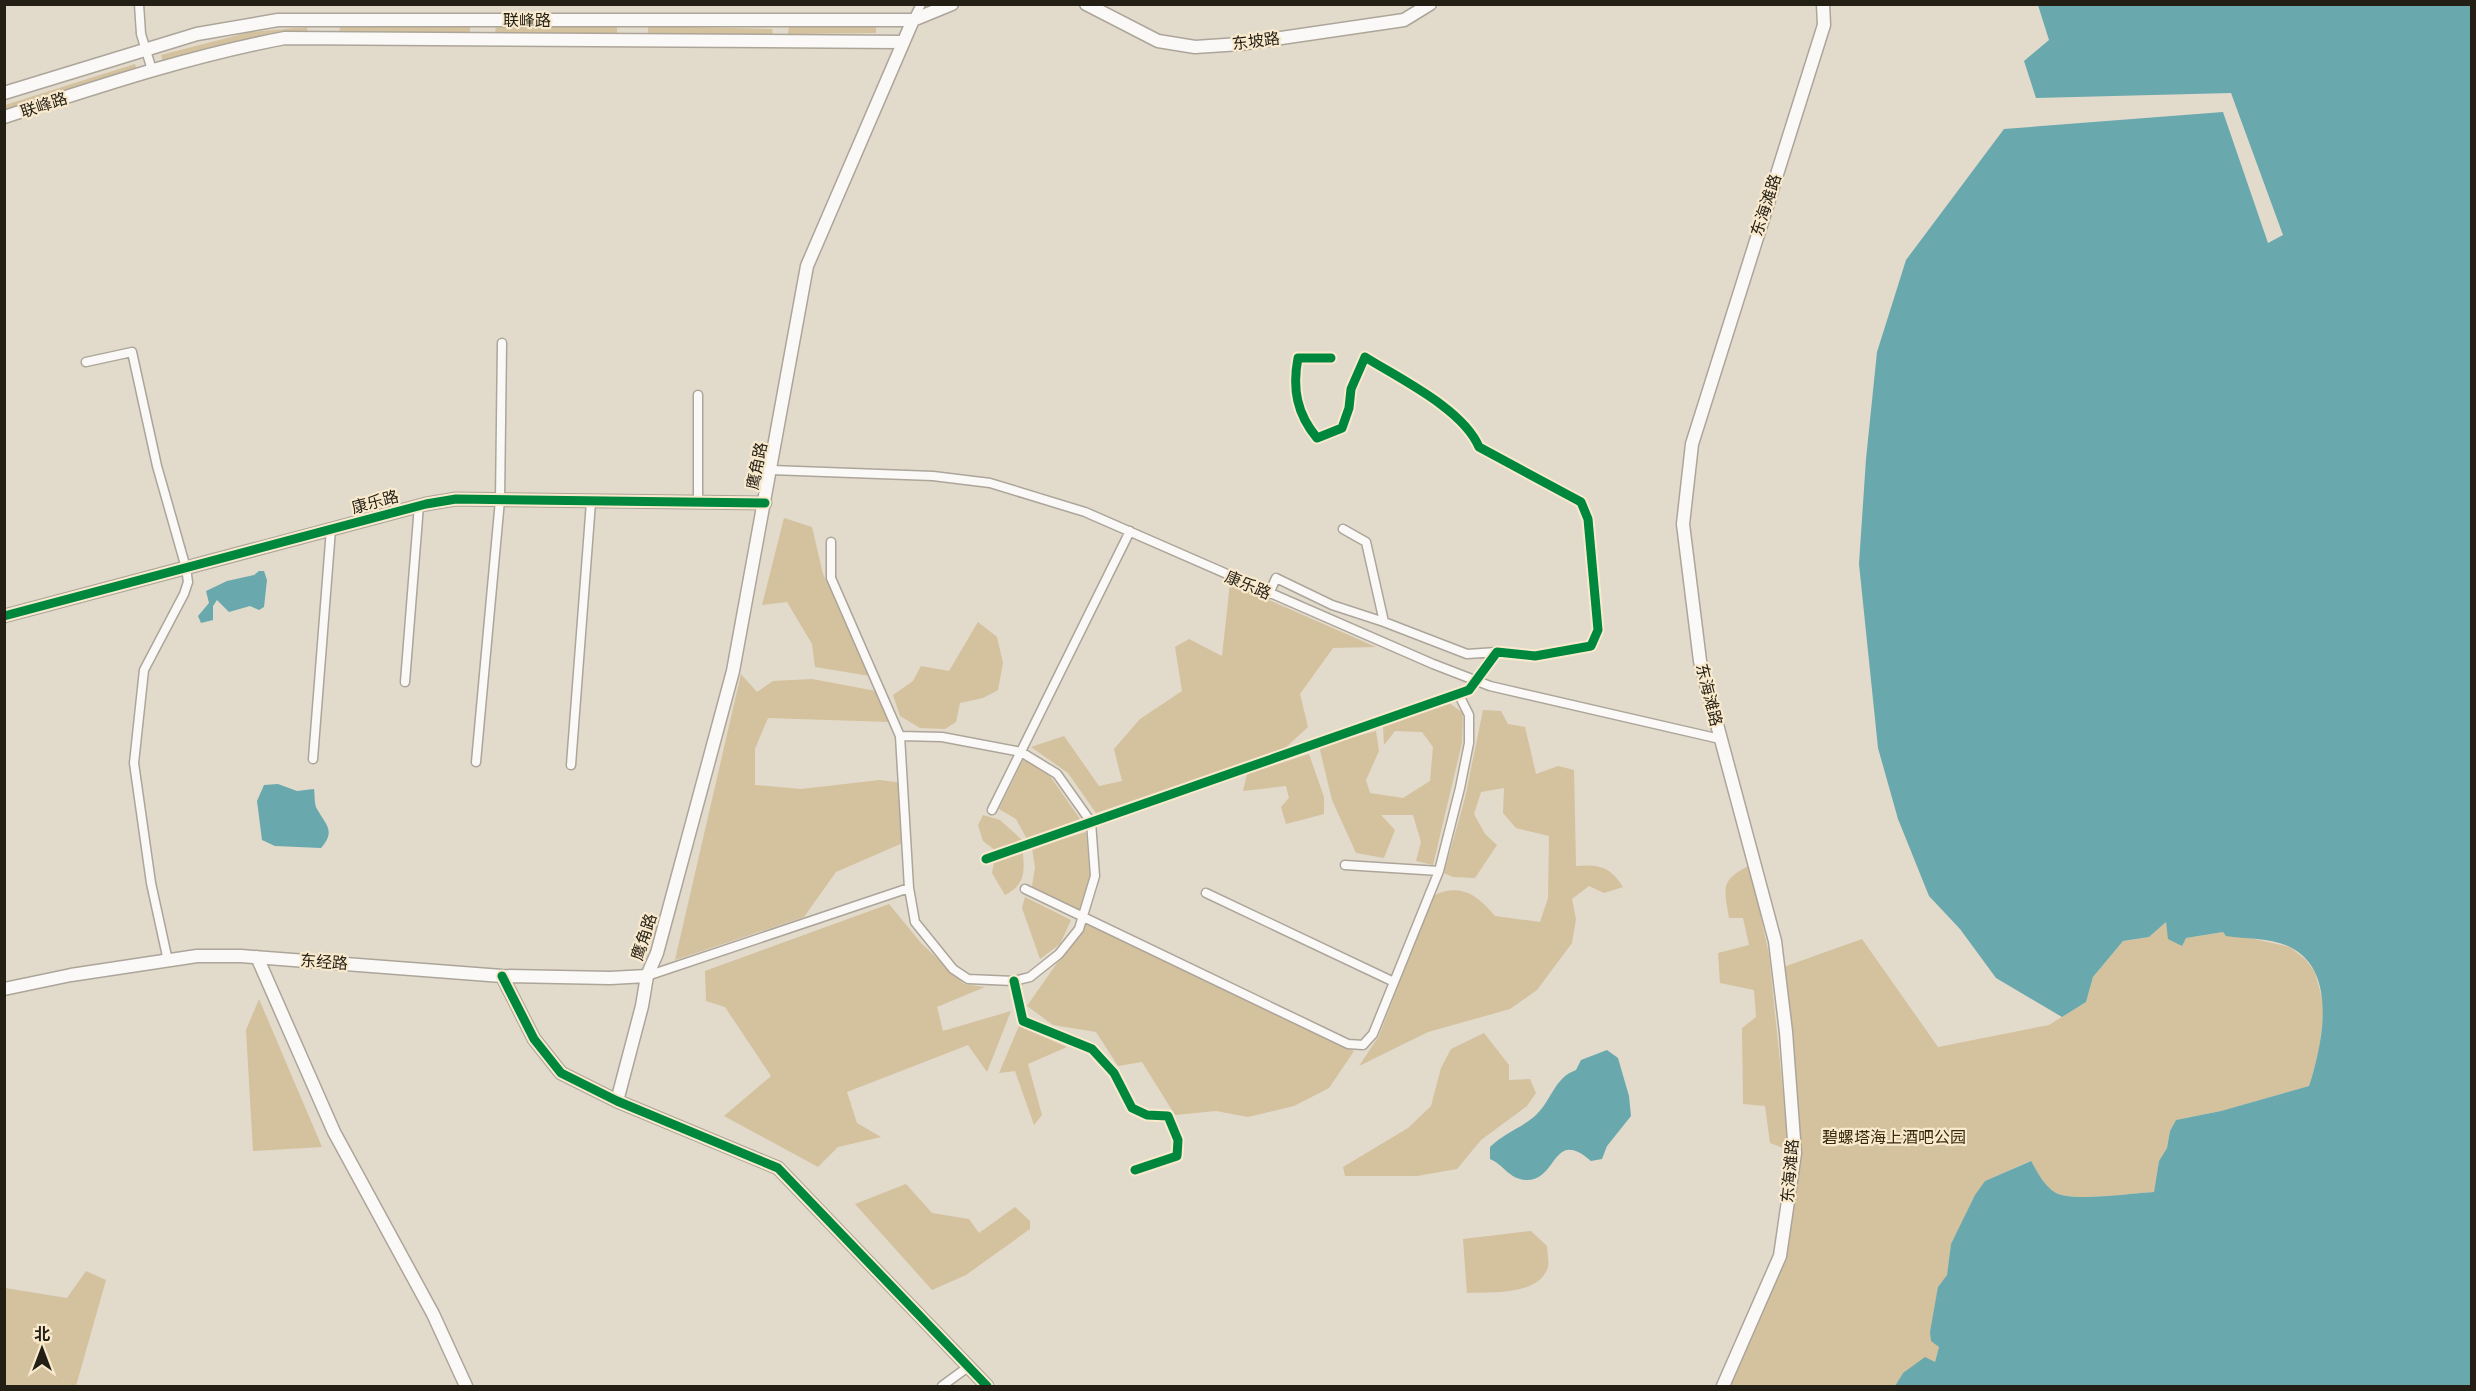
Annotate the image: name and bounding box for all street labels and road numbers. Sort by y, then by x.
street label: 联峰路 [503,10,551,31]
street label: 东坡路 [1231,28,1281,54]
street label: 联峰路 [18,88,70,122]
street label: 东海滩路 [1746,171,1786,239]
street label: 鹰角路 [742,440,772,492]
street label: 康乐路 [349,486,401,518]
street label: 康乐路 [1222,566,1274,604]
street label: 东海滩路 [1691,661,1727,729]
street label: 鹰角路 [627,911,661,963]
street label: 东经路 [299,950,349,974]
street label: 东海滩路 [1777,1138,1803,1204]

